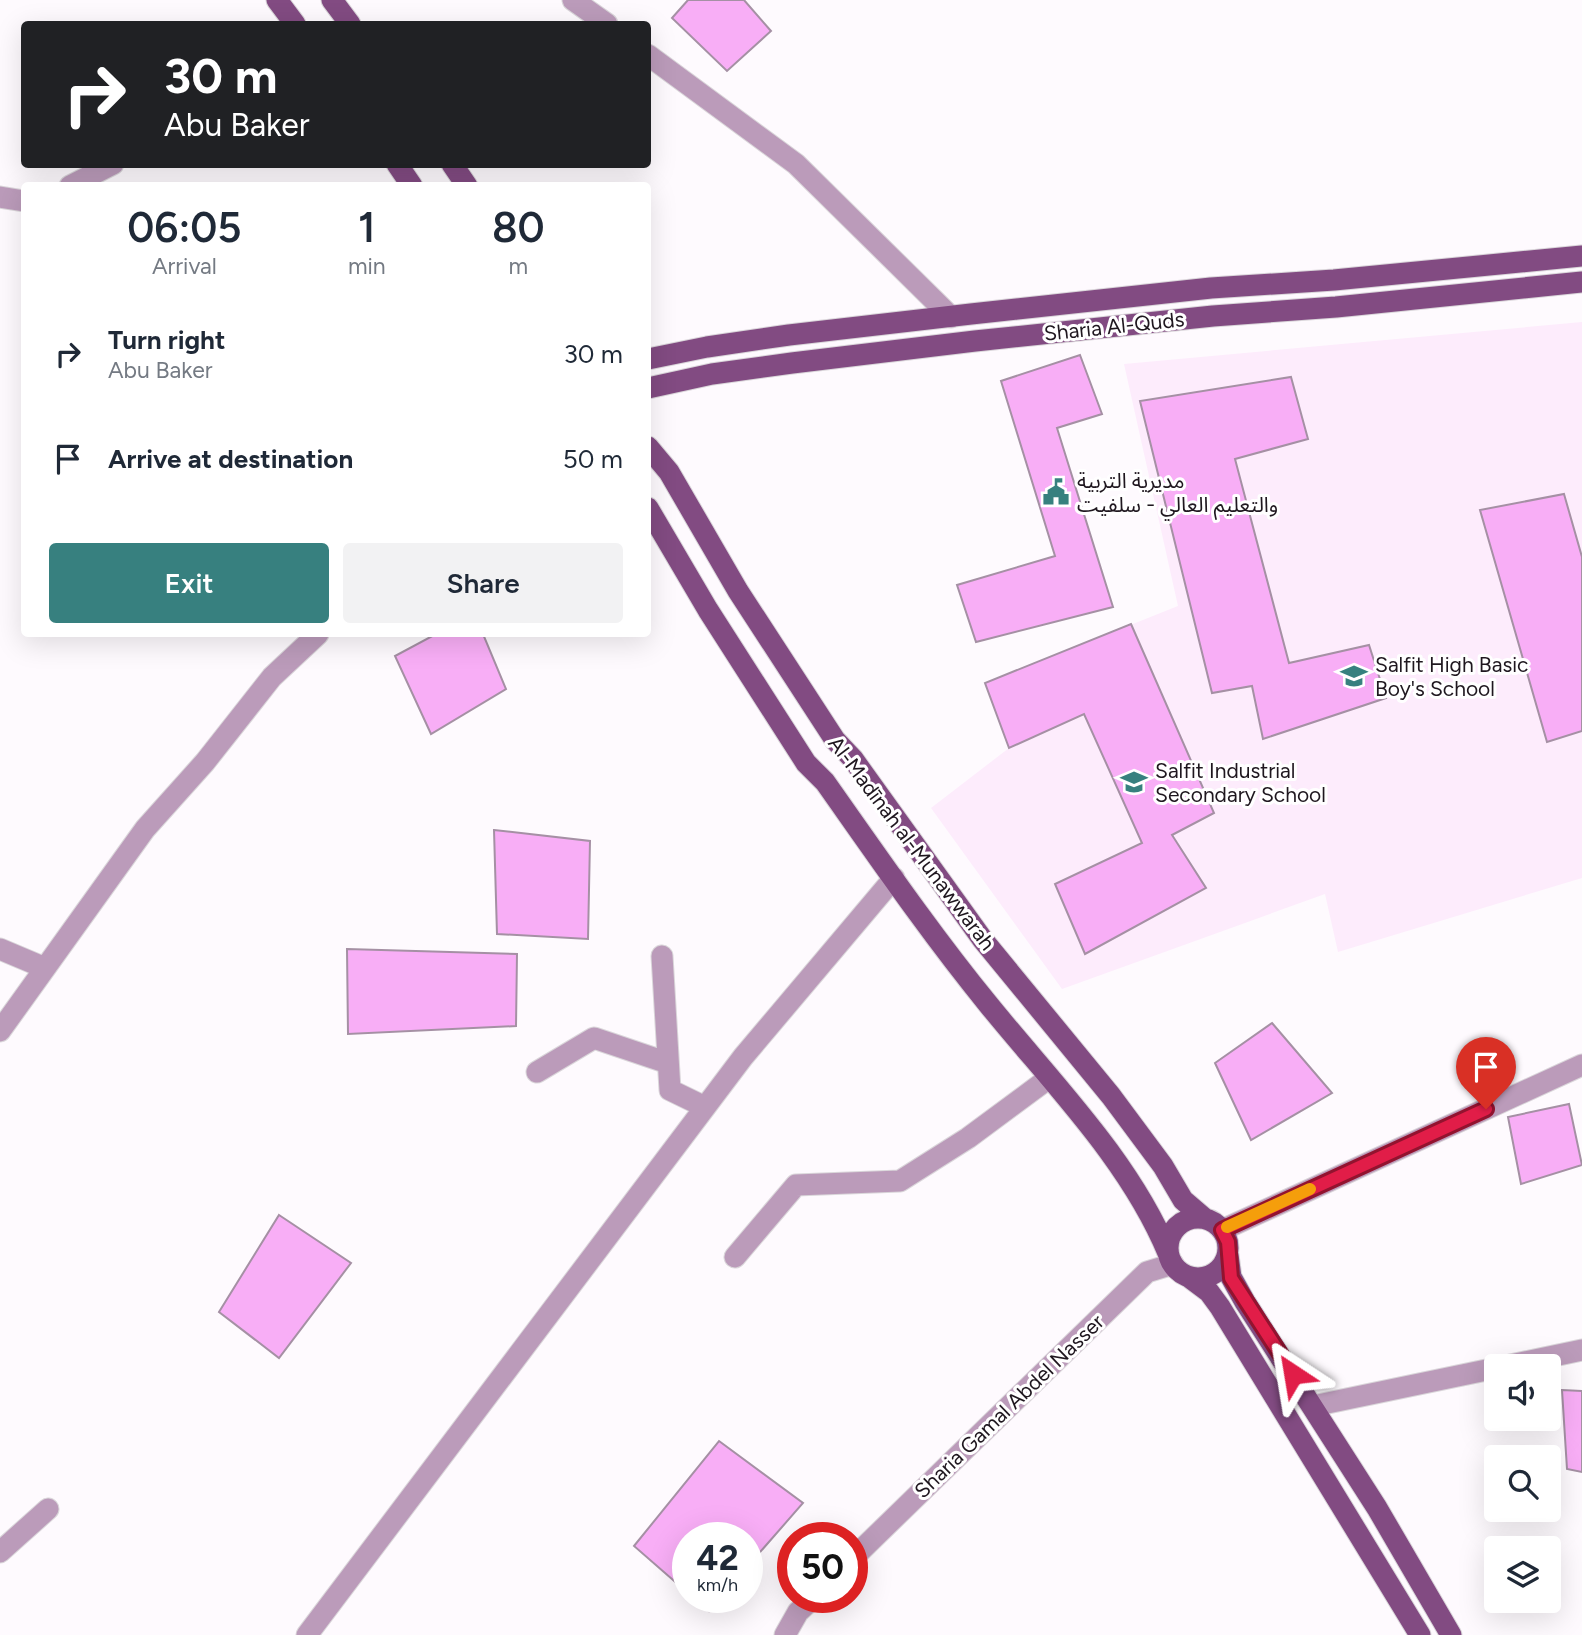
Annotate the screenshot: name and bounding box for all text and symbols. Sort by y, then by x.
text: 30 m [164,46,277,105]
icon: right [49,49,140,140]
text: Abu Baker [164,106,310,144]
text: 06:05 [127,202,242,253]
text: 1 [358,202,376,253]
text: 80 [492,202,545,253]
text: Arrival [152,252,217,280]
text: min [348,252,386,280]
text: m [509,252,528,280]
street label: Sharia Al-Quds [1043,306,1185,346]
text: Turn right [108,324,225,356]
icon: right [49,335,87,373]
text: 30 m [564,338,623,370]
text: Abu Baker [108,356,213,384]
icon: arrive [49,440,87,478]
text: Arrive at destination [108,443,353,475]
text: 50 m [563,443,623,475]
place label: مديرية التربية والتعليم العالي - سلفيت [1077,468,1278,520]
public building icon: مديرية التربية والتعليم العالي - سلفيت [1041,477,1071,507]
button: Exit [49,543,329,623]
button: Share [343,543,623,623]
place label: Salfit High Basic Boy's School [1375,652,1528,701]
school or university icon: Salfit High Basic Boy's School [1339,661,1369,691]
street label: Al-Madīnah al-Munawwarah [823,731,1001,955]
place label: Salfit Industrial Secondary School [1155,758,1326,807]
school or university icon: Salfit Industrial Secondary School [1119,767,1149,797]
pin [1456,1037,1516,1109]
icon: arrive [1467,1048,1505,1086]
street label: Sharia Gamal Abdel Nasser [909,1309,1109,1503]
position arrow [1256,1337,1330,1411]
map controls [1484,1354,1561,1613]
button: sound [1484,1354,1561,1431]
button: search [1484,1445,1561,1522]
speed limit sign: 50 [777,1522,868,1613]
button: layers [1484,1536,1561,1613]
text: 42 [696,1537,739,1579]
text: km/h [697,1574,738,1596]

